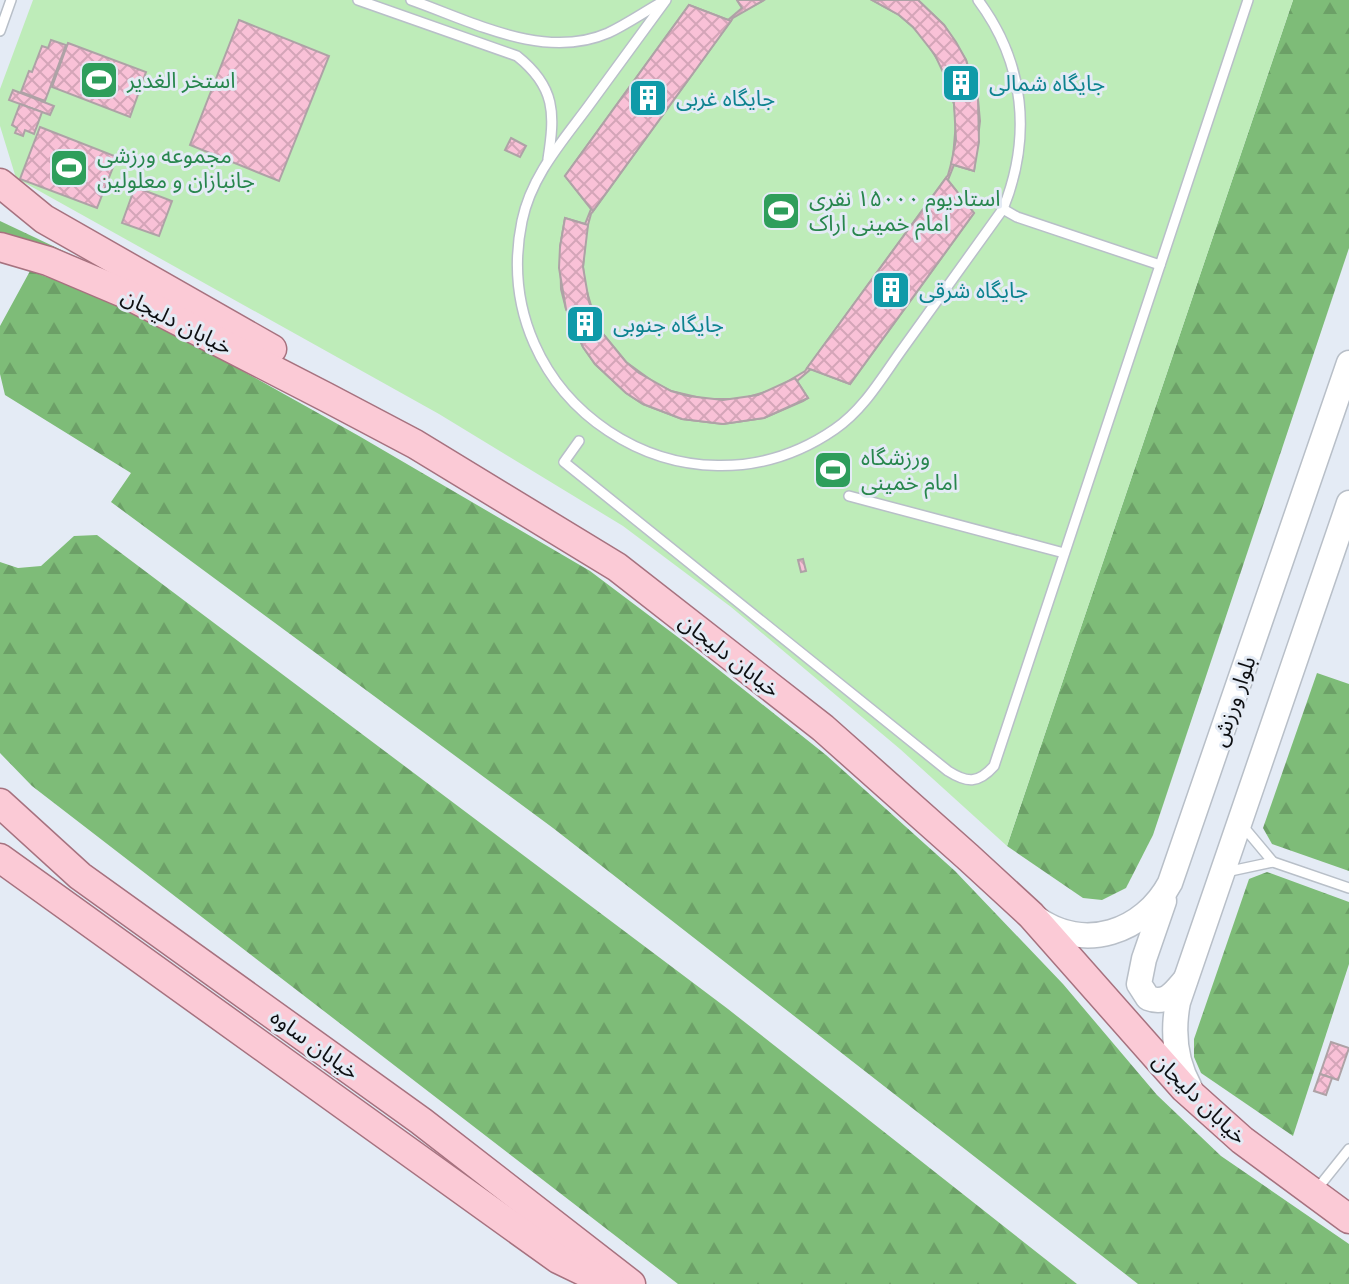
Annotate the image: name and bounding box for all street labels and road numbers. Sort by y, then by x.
street label: خیابان دلیجان [117,283,236,360]
street label: خیابان دلیجان [675,608,785,702]
street label: بلوار ورزش [1206,653,1261,750]
street label: خیابان ساوه [266,1004,364,1085]
street label: خیابان دلیجان [1148,1048,1252,1149]

